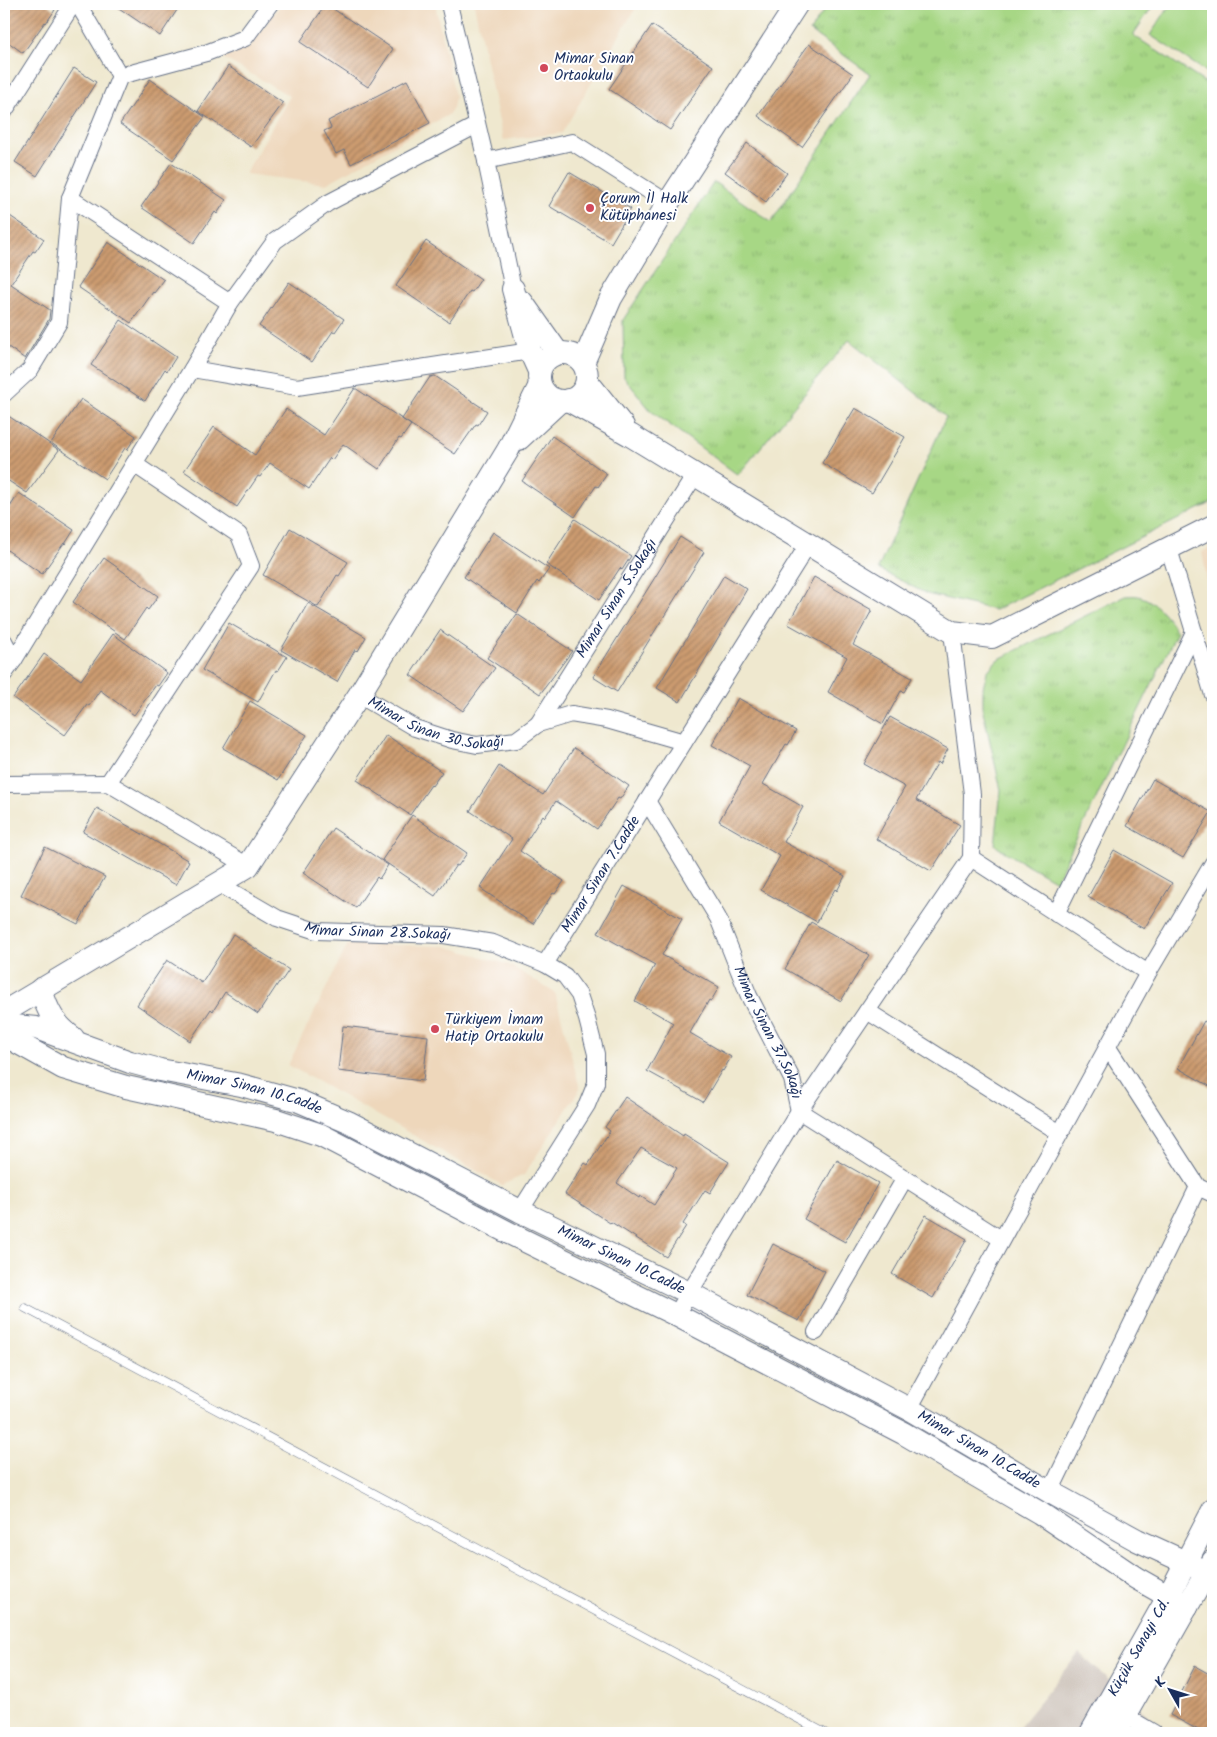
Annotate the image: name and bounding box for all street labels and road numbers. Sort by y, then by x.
street label: Mimar Sinan 5.Sokağı [570,534,664,663]
street label: Mimar Sinan 30.Sokağı [363,690,506,757]
street label: Mimar Sinan 7.Cadde [555,811,647,938]
street label: Mimar Sinan 28.Sokağı [301,916,453,948]
street label: Mimar Sinan 37.Sokağı [726,963,808,1101]
street label: Mimar Sinan 10.Cadde [184,1063,326,1122]
street label: Mimar Sinan 10.Cadde [553,1219,689,1301]
street label: Mimar Sinan 10.Cadde [912,1404,1045,1496]
street label: Küçük Sanayi Cd. [1105,1596,1173,1700]

